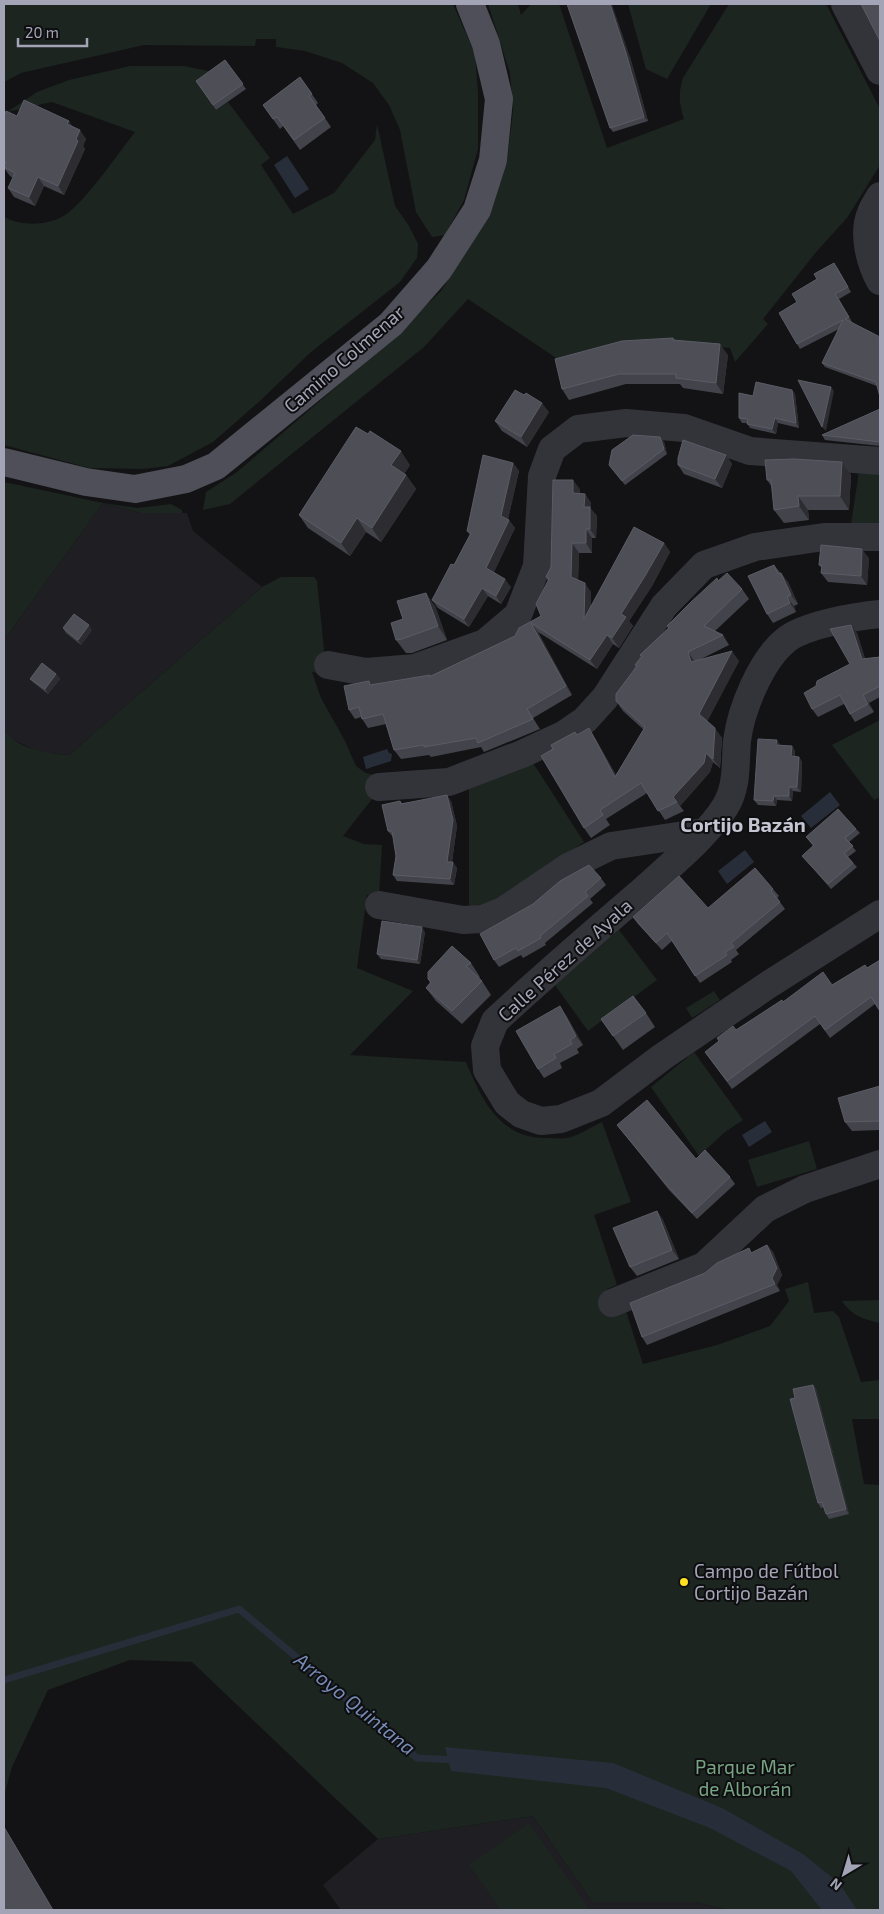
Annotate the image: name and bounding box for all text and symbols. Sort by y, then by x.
scale bar [18,15,86,47]
text: 20 m [25,23,59,41]
street label: Camino Colmenar [279,300,409,417]
district label: Cortijo Bazán [680,812,806,836]
street label: Calle Pérez de Ayala [493,893,636,1026]
place label: Campo de Fútbol Cortijo Bazán [694,1559,839,1604]
marker: Campo de Fútbol Cortijo Bazán [678,1576,690,1588]
water label: Arroyo Quintana [289,1646,421,1760]
park label: Parque Mar de Alborán [695,1755,795,1800]
north arrow [819,1849,869,1899]
text: N [826,1875,845,1894]

